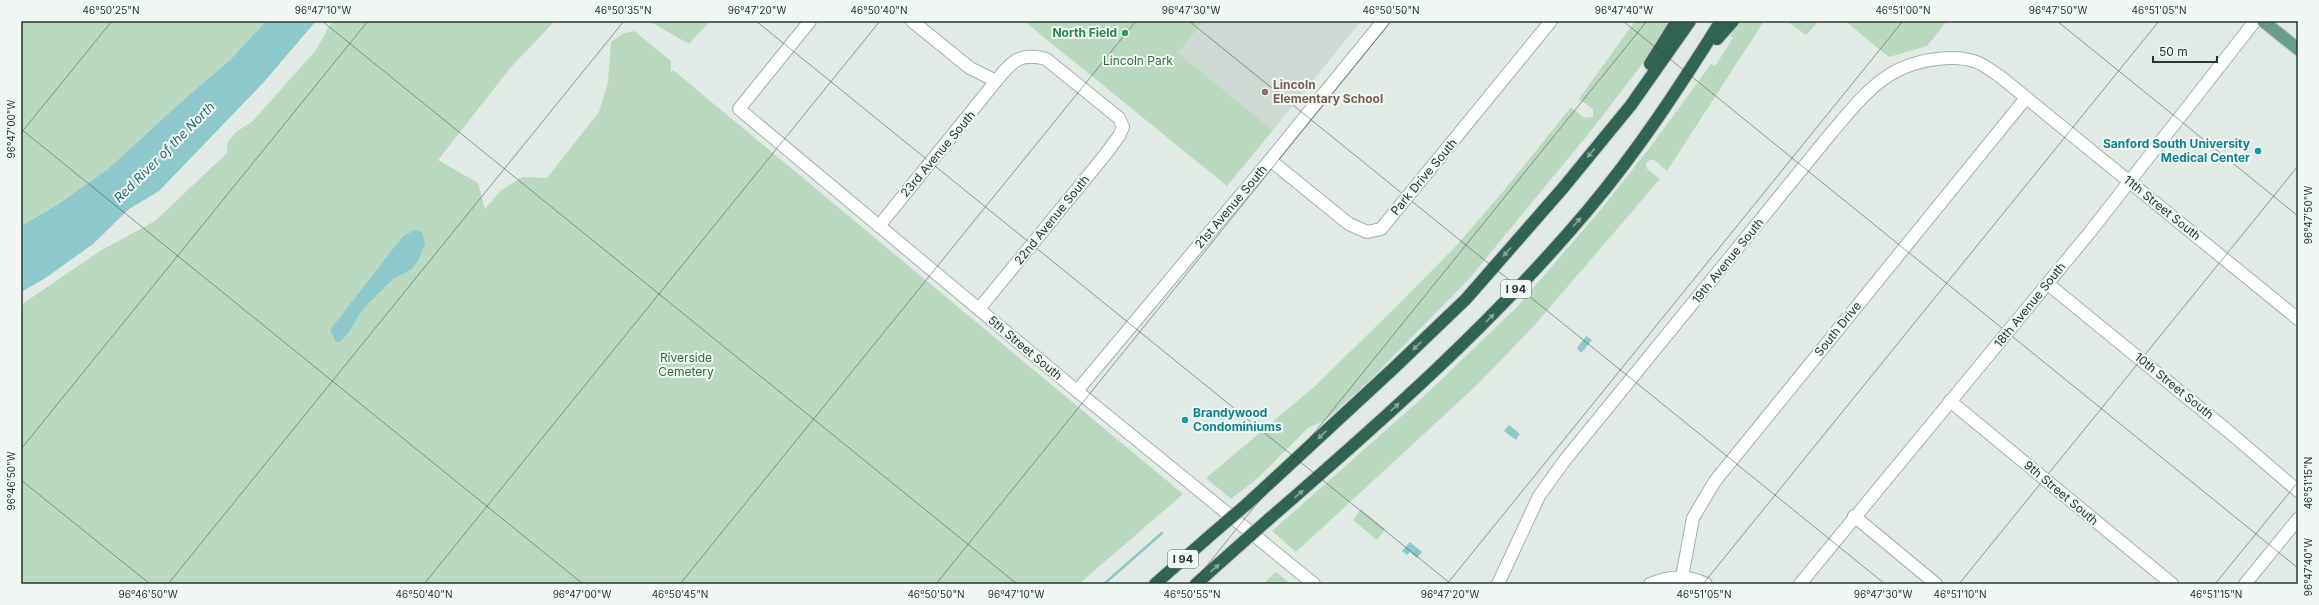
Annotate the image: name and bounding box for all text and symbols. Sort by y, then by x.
text: 46°50'25"N [83,4,139,16]
text: 96°47'10"W [295,4,351,16]
text: 46°50'35"N [594,4,652,16]
text: 96°47'20"W [728,4,786,16]
text: 46°50'40"N [851,4,907,16]
text: 96°47'30"W [1162,4,1220,16]
text: 46°50'50"N [1362,4,1420,16]
text: 96°47'40"W [1595,4,1653,16]
text: 46°51'00"N [1875,4,1931,16]
text: 96°47'50"W [2029,4,2087,16]
text: 46°51'05"N [2132,4,2186,16]
place label: North Field [1052,25,1117,40]
marker: North Field [1120,28,1130,38]
scale bar [2153,38,2217,64]
text: 50 m [2159,44,2188,59]
park label: Lincoln Park [1103,53,1173,68]
place label: Lincoln Elementary School [1273,77,1383,106]
marker: Lincoln Elementary School [1260,87,1270,97]
water label: Red River of the North [110,98,218,206]
text: 96°47'00"W [5,99,17,158]
street label: 23rd Avenue South [897,107,978,200]
street label: Park Drive South [1387,135,1460,218]
place label: Sanford South University Medical Center [2103,136,2251,165]
marker: Sanford South University Medical Center [2253,146,2263,156]
one-way arrow [1587,148,1596,159]
street label: 21st Avenue South [1191,162,1270,251]
street label: 22nd Avenue South [1011,172,1092,268]
street label: 11th Street South [2121,172,2204,243]
text: 96°47'50"W [2302,186,2314,244]
street label: 19th Avenue South [1689,215,1767,306]
one-way arrow [1573,217,1582,227]
one-way arrow [1502,247,1512,257]
street label: 18th Avenue South [1991,259,2069,350]
road number: I 94 [1501,280,1531,298]
street label: South Drive [1811,298,1864,359]
street label: 5th Street South [985,312,1065,383]
one-way arrow [1485,313,1495,323]
one-way arrow [1412,341,1422,351]
street label: 10th Street South [2132,349,2217,422]
park label: Riverside Cemetery [658,350,714,379]
one-way arrow [1391,403,1400,412]
place label: Brandywood Condominiums [1193,405,1282,434]
marker: Brandywood Condominiums [1180,415,1190,425]
one-way arrow [1317,430,1327,439]
text: 96°46'50"W [5,451,17,511]
street label: 9th Street South [2021,457,2101,528]
text: 46°51'15"N [2302,457,2314,509]
one-way arrow [1293,489,1304,498]
text: 96°47'40"W [2302,538,2314,596]
road number: I 94 [1168,550,1198,568]
one-way arrow [1209,563,1220,572]
text: 96°46'50"W [118,588,178,600]
text: 46°50'40"N [396,588,452,600]
text: 96°47'00"W [553,588,612,600]
text: 46°50'45"N [652,588,708,600]
text: 46°50'50"N [907,588,965,600]
text: 96°47'10"W [988,588,1044,600]
text: 46°50'55"N [1164,588,1220,600]
text: 96°47'20"W [1421,588,1479,600]
text: 46°51'05"N [1677,588,1731,600]
text: 96°47'30"W [1854,588,1912,600]
text: 46°51'10"N [1934,588,1986,600]
text: 46°51'15"N [2190,588,2242,600]

